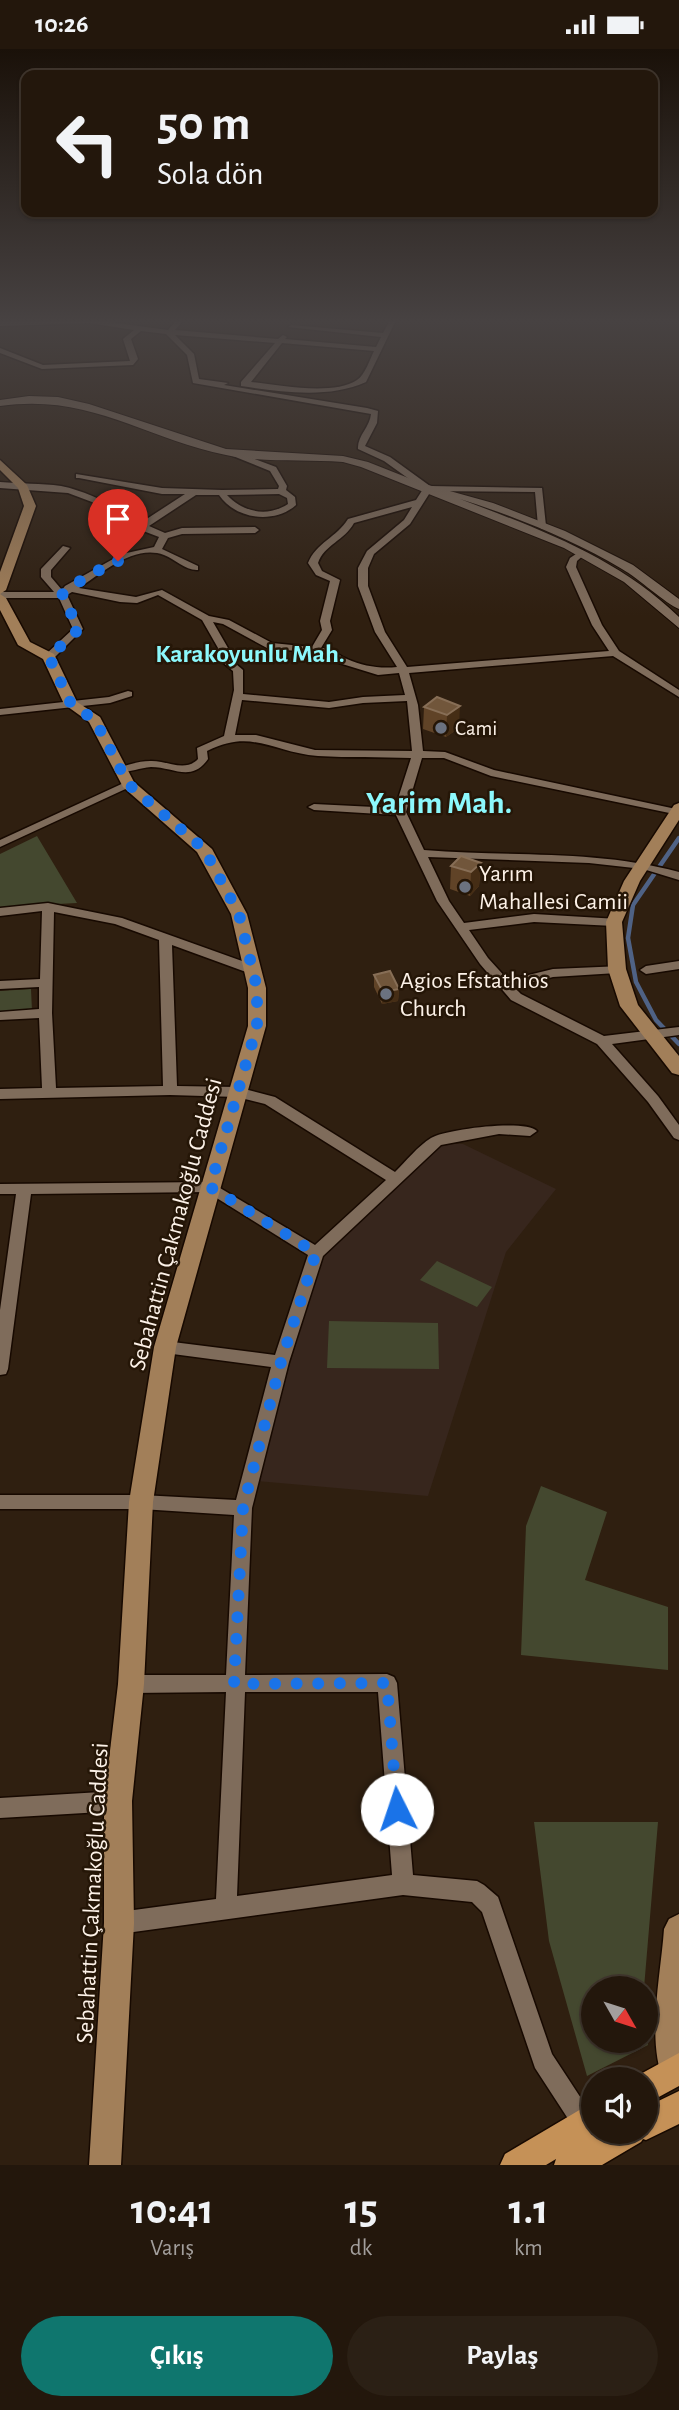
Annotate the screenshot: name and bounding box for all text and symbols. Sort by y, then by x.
text: 10:26 [35,11,89,37]
icon: left [42,98,133,189]
text: 50 m [157,100,251,149]
text: Sola dön [157,158,264,190]
pin [88,489,148,561]
icon: arrive [99,500,137,538]
district label: Karakoyunlu Mah. [155,641,345,667]
place label: Cami [455,718,497,739]
marker: Cami [433,720,449,736]
district label: Yarim Mah. [366,787,512,819]
place label: Yarım Mahallesi Camii [479,862,628,914]
marker: Yarım Mahallesi Camii [457,879,473,895]
place label: Agios Efstathios Church [400,969,549,1021]
marker: Agios Efstathios Church [378,986,394,1002]
street label: Sebahattin Çakmakoğlu Caddesi [125,1076,227,1373]
street label: Sebahattin Çakmakoğlu Caddesi [73,1742,113,2044]
position arrow [360,1772,434,1846]
north arrow [581,1976,658,2053]
map controls [581,1976,658,2144]
button: sound [581,2067,658,2144]
text: 10:41 [131,2189,214,2231]
text: 15 [344,2189,378,2231]
text: 1.1 [508,2189,548,2231]
text: Varış [150,2237,194,2260]
text: dk [350,2237,372,2260]
text: km [514,2237,543,2260]
button: Çıkış [21,2316,333,2396]
button: Paylaş [347,2316,658,2396]

